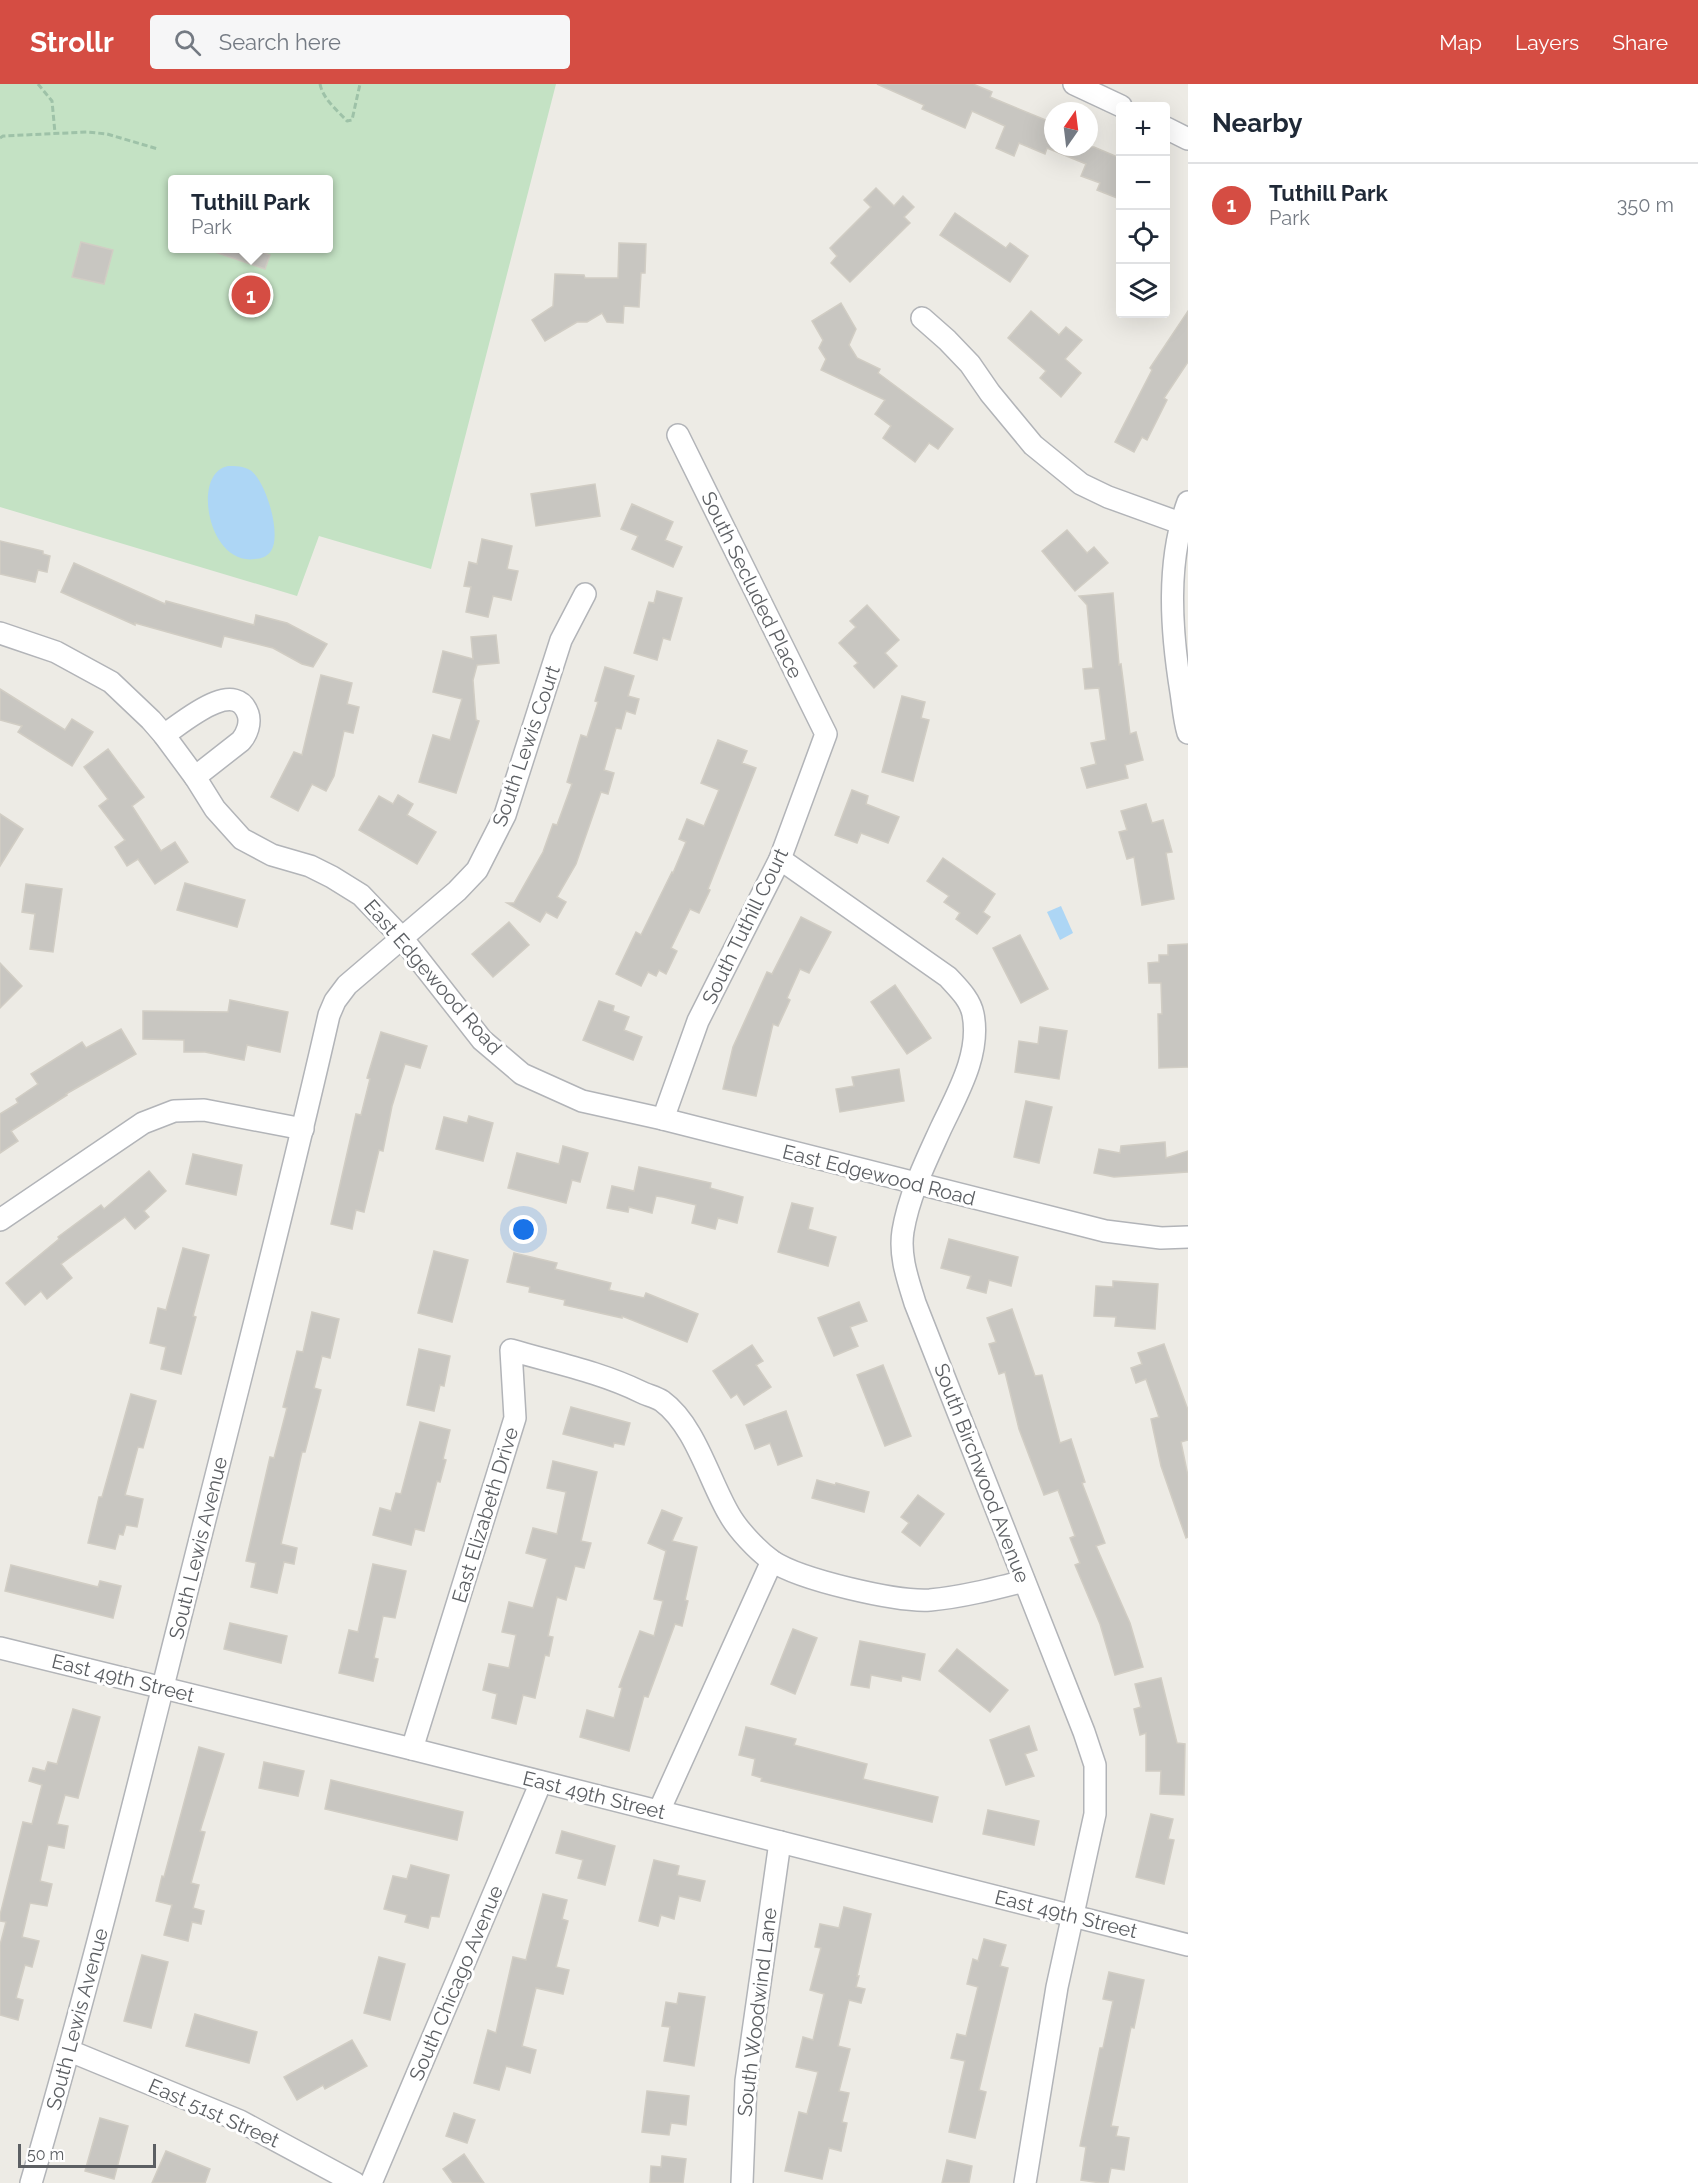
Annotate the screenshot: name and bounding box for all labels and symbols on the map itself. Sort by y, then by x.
north arrow [1044,102,1098,156]
pin: 1 [232,272,270,318]
street label: South Secluded Place [696,488,808,682]
street label: South Lewis Court [487,662,565,830]
street label: South Tuthill Court [697,844,793,1008]
street label: East Edgewood Road [359,894,507,1060]
street label: East Edgewood Road [780,1139,978,1211]
your location [509,1215,538,1244]
street label: South Birchwood Avenue [929,1360,1035,1586]
street label: East Elizabeth Drive [447,1424,523,1606]
street label: South Lewis Avenue [164,1454,232,1642]
street label: East 49th Street [49,1649,197,1707]
street label: East 49th Street [520,1766,668,1824]
street label: South Chicago Avenue [404,1881,508,2084]
street label: East 49th Street [992,1885,1140,1943]
street label: South Woodwind Lane [732,1906,782,2118]
street label: South Lewis Avenue [41,1925,113,2113]
street label: East 51st Street [145,2073,283,2153]
scale bar [18,2141,156,2168]

